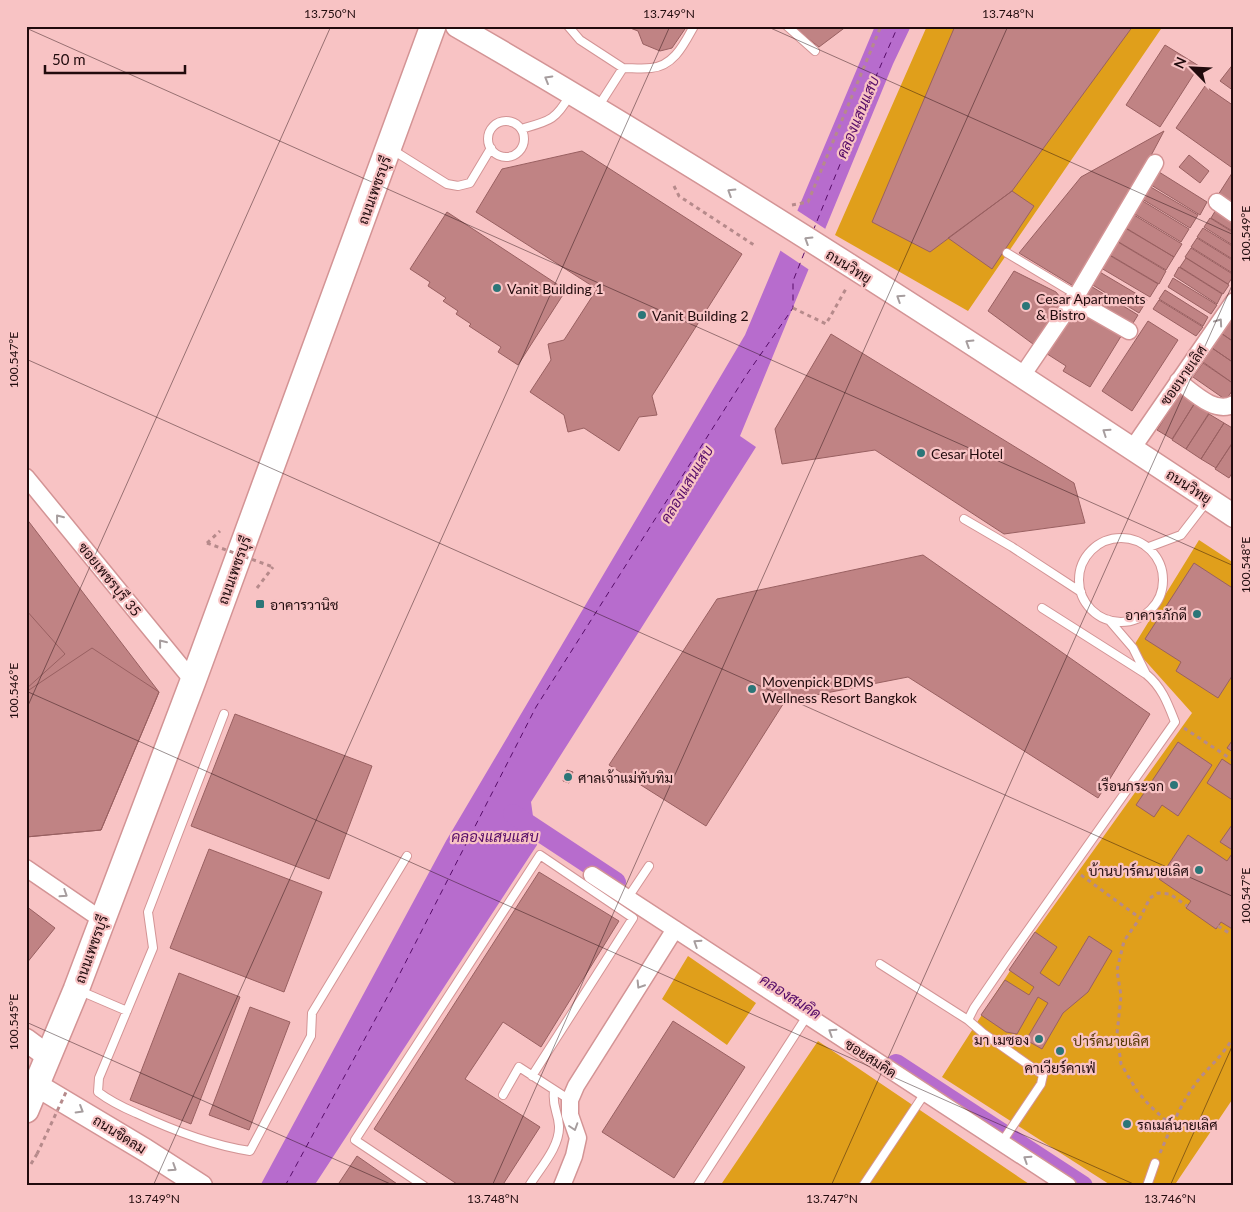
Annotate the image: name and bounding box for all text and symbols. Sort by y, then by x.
text: 13.750°N [304,6,356,21]
text: 13.749°N [643,6,695,21]
text: 13.748°N [982,6,1034,21]
scale bar [45,42,185,74]
north arrow [1168,42,1218,92]
text: 50 m [52,50,86,68]
text: N [1170,54,1190,71]
water label: คลองแสนแสบ [832,73,882,161]
one-way arrow [544,75,553,85]
street label: ถนนเพชรบุรี [354,153,396,227]
one-way arrow [727,188,736,198]
text: 100.549°E [1238,206,1253,262]
one-way arrow [804,237,813,247]
street label: ถนนวิทยุ [822,245,875,288]
place label: Vanit Building 1 [507,280,604,297]
marker: Vanit Building 1 [491,282,503,294]
place label: Cesar Apartments & Bistro [1036,290,1146,323]
one-way arrow [896,295,905,305]
marker: Cesar Apartments & Bistro [1020,300,1032,312]
place label: Vanit Building 2 [652,307,749,324]
marker: Vanit Building 2 [636,309,648,321]
one-way arrow [1213,319,1222,328]
text: 100.547°E [6,332,21,388]
one-way arrow [966,340,975,349]
street label: ซอยนายเลิศ [1156,342,1210,408]
one-way arrow [1102,428,1111,438]
water label: คลองแสนแสบ [656,442,716,526]
place label: Cesar Hotel [931,445,1003,462]
marker: Cesar Hotel [915,447,927,459]
street label: ถนนวิทยุ [1162,465,1215,509]
one-way arrow [56,514,65,523]
street label: ถนนเพชรบุรี [214,533,256,607]
text: 100.548°E [1238,537,1253,593]
street label: ซอยเพชรบุรี 35 [73,539,145,621]
place label: อาคารวานิช [270,596,338,613]
marker: อาคารวานิช [254,598,266,610]
place label: อาคารภักดี [1125,606,1187,623]
marker: อาคารภักดี [1191,608,1203,620]
one-way arrow [159,640,168,649]
text: 100.546°E [6,663,21,719]
place label: Movenpick BDMS Wellness Resort Bangkok [762,673,918,706]
marker: Movenpick BDMS Wellness Resort Bangkok [746,683,758,695]
place label: ศาลเจ้าแม่ทับทิม [578,769,673,786]
marker: ศาลเจ้าแม่ทับทิม [562,771,574,783]
place label: เรือนกระจก [1098,777,1164,794]
marker: เรือนกระจก [1168,779,1180,791]
water label: คลองแสนแสบ [451,827,539,845]
place label: บ้านปาร์คนายเลิศ [1088,862,1189,879]
marker: บ้านปาร์คนายเลิศ [1193,864,1205,876]
text: 100.547°E [1238,868,1253,924]
one-way arrow [59,888,68,897]
street label: ถนนเพชรบุรี [71,912,113,986]
one-way arrow [693,940,702,949]
water label: คลองสมคิด [757,970,825,1022]
one-way arrow [636,979,646,988]
text: 100.545°E [6,994,21,1050]
one-way arrow [829,1029,838,1039]
place label: มา เมซอง [974,1031,1029,1048]
park label: ปาร์คนายเลิศ [1073,1032,1149,1049]
marker: มา เมซอง [1033,1033,1045,1045]
street label: ซอยสมคิด [842,1035,900,1081]
marker: คาเวียร์คาเฟ่ [1054,1045,1066,1057]
place label: คาเวียร์คาเฟ่ [1024,1059,1096,1076]
one-way arrow [75,1103,84,1113]
street label: ถนนชิดลม [90,1111,150,1157]
place label: รถเมล์นายเลิศ [1137,1116,1218,1133]
marker: รถเมล์นายเลิศ [1121,1118,1133,1130]
one-way arrow [568,1122,578,1131]
one-way arrow [1024,1156,1033,1165]
one-way arrow [168,1161,177,1171]
text: 13.749°N [128,1191,180,1206]
text: 13.748°N [467,1191,519,1206]
text: 13.747°N [806,1191,858,1206]
text: 13.746°N [1144,1191,1196,1206]

